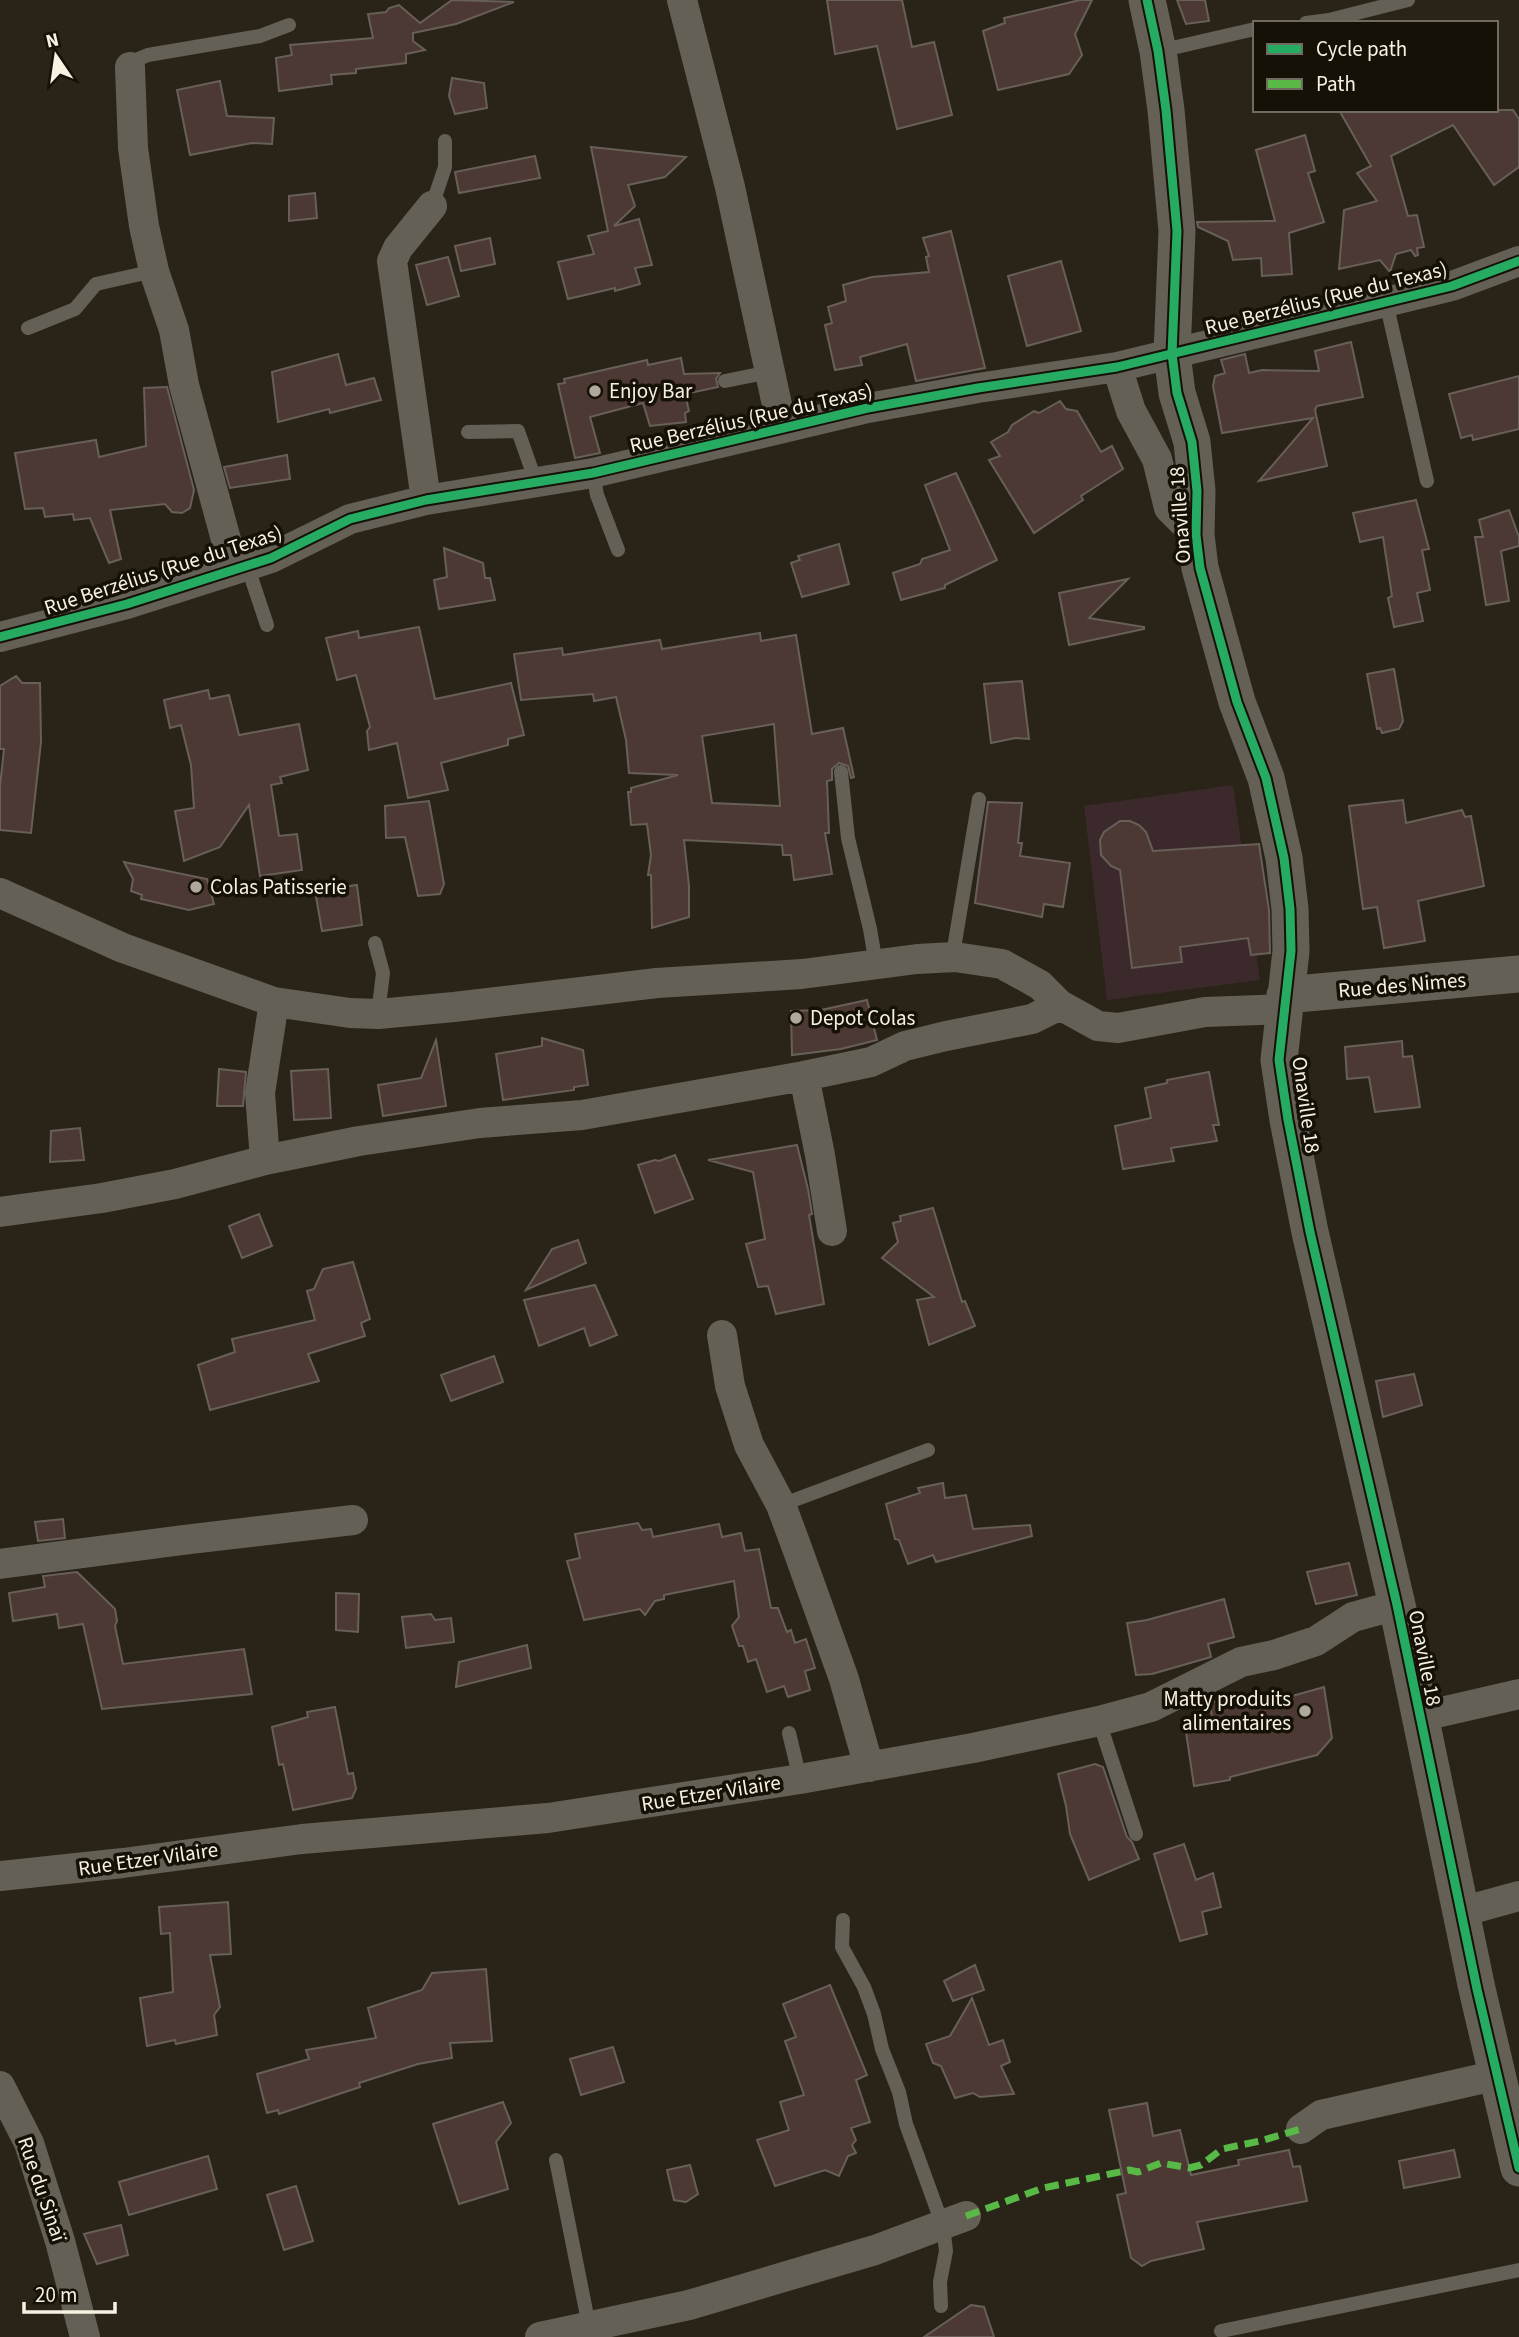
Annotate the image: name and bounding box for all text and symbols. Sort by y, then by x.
north arrow [21,21,91,91]
legend [1253,21,1498,112]
text: N [43,26,62,55]
text: Cycle path [1316,34,1407,64]
text: Path [1316,69,1356,99]
street label: Rue Berzélius (Rue du Texas) [1202,253,1450,343]
street label: Rue Berzélius (Rue du Texas) [626,375,876,461]
place label: Enjoy Bar [609,376,693,406]
marker: Enjoy Bar [587,383,603,399]
street label: Onaville 18 [1162,465,1198,565]
street label: Rue Berzélius (Rue du Texas) [40,517,286,623]
place label: Colas Patisserie [210,872,347,902]
marker: Colas Patisserie [188,879,204,895]
street label: Rue des Nimes [1337,964,1467,1006]
place label: Depot Colas [810,1003,916,1033]
marker: Depot Colas [788,1010,804,1026]
street label: Onaville 18 [1284,1055,1328,1155]
street label: Onaville 18 [1401,1607,1449,1709]
place label: Matty produits alimentaires [1164,1684,1291,1738]
marker: Matty produits alimentaires [1297,1703,1313,1719]
street label: Rue Etzer Vilaire [639,1767,783,1819]
street label: Rue Etzer Vilaire [76,1834,220,1884]
street label: Rue du Sinaï [10,2133,74,2246]
scale bar [24,2270,116,2314]
text: 20 m [35,2280,77,2310]

